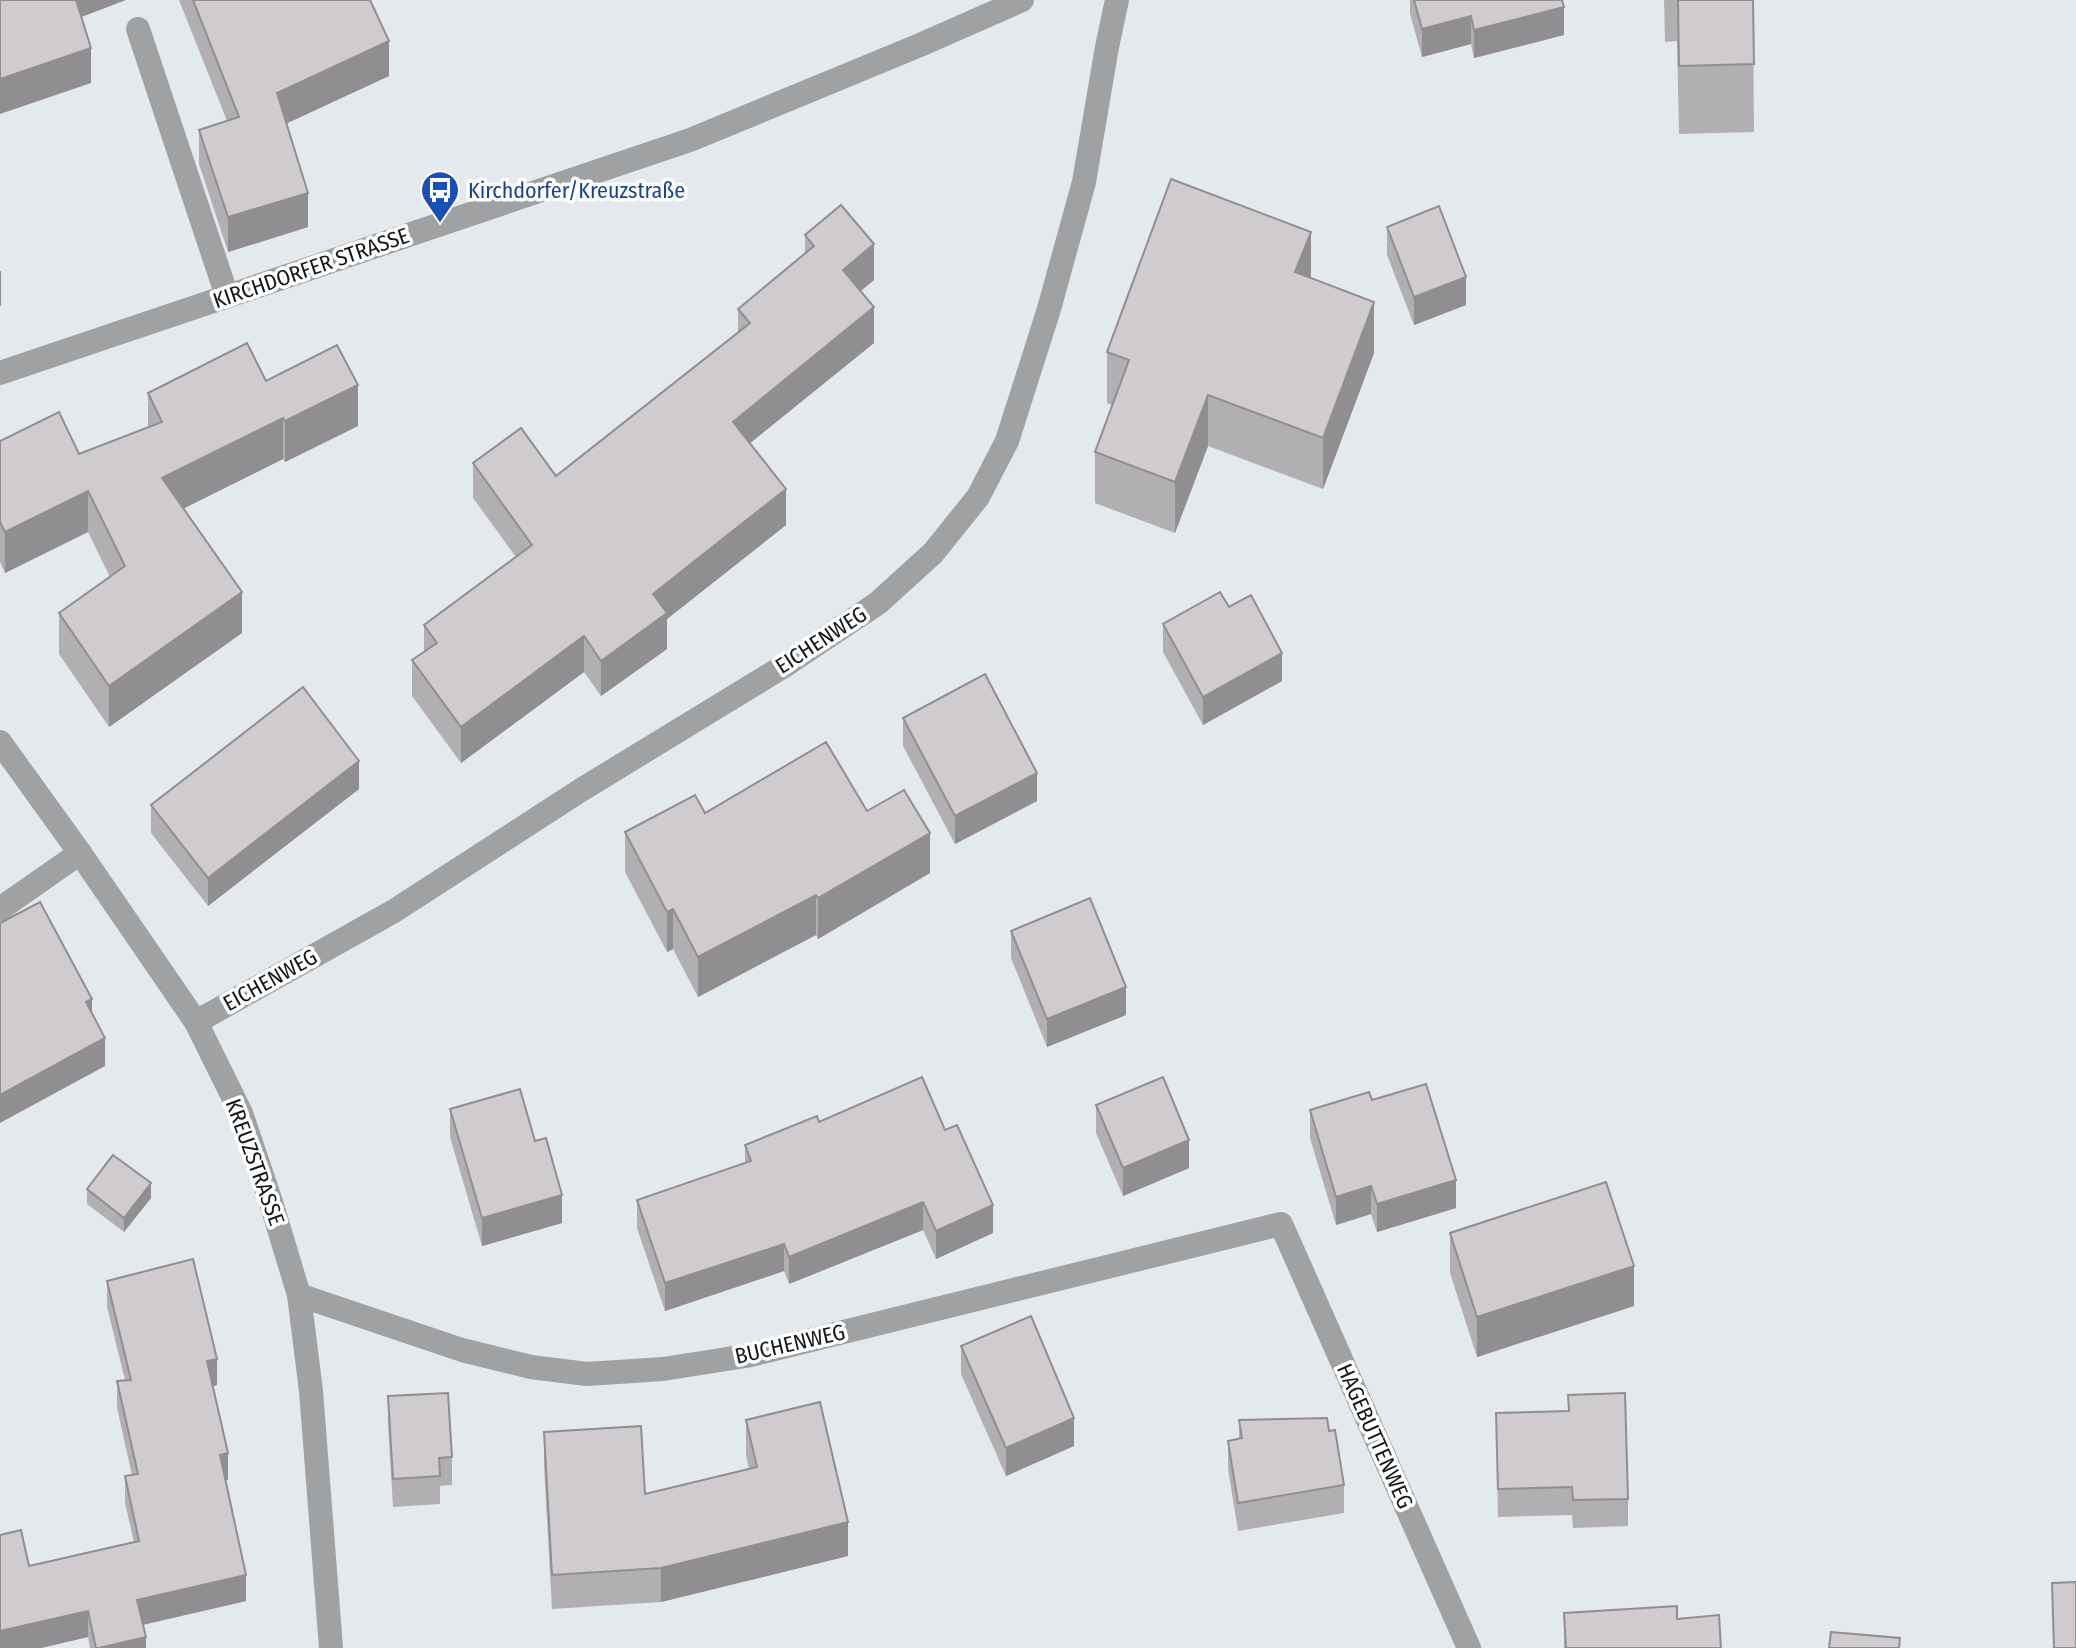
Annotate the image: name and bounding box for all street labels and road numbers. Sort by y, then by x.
street label: KIRCHDORFER STRASSE [209,222,413,314]
street label: EICHENWEG [770,601,872,679]
street label: EICHENWEG [218,943,322,1017]
street label: KREUZSTRASSE [220,1095,290,1229]
street label: BUCHENWEG [732,1318,848,1370]
street label: HAGEBUTTENWEG [1331,1359,1419,1513]

